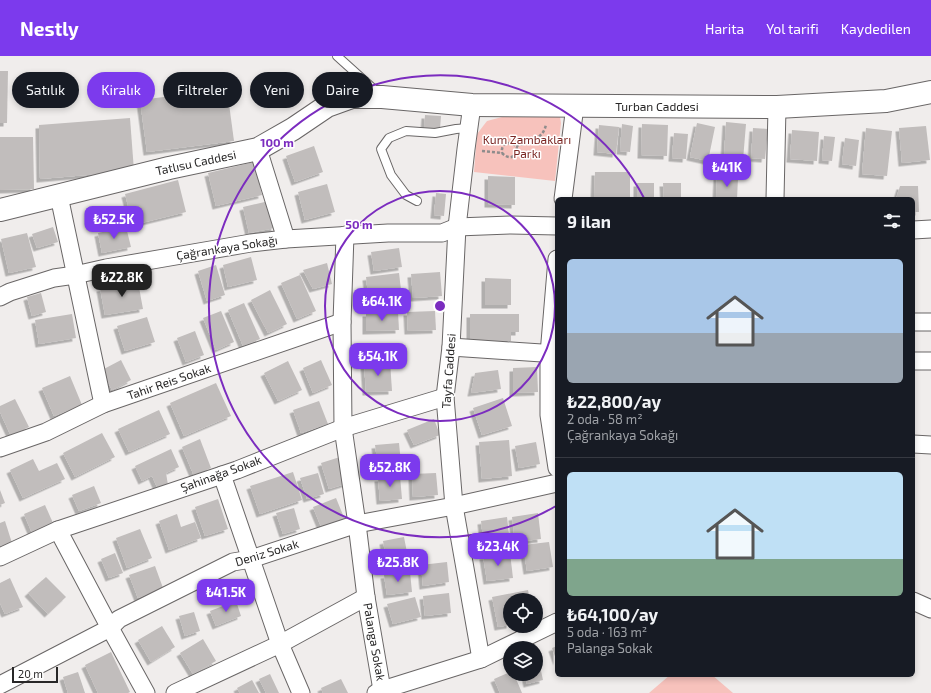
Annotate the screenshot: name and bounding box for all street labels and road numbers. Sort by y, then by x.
street label: Turban Caddesi [615,99,699,113]
street label: Tatlısu Caddesi [154,147,237,177]
street label: Çağrankaya Sokağı [175,232,279,263]
street label: Tayfa Caddesi [438,333,458,409]
street label: Tahir Reis Sokak [125,360,212,402]
street label: Şahinağa Sokak [178,452,264,496]
street label: Deniz Sokak [233,536,300,568]
street label: Palanga Sokak [361,602,389,682]

